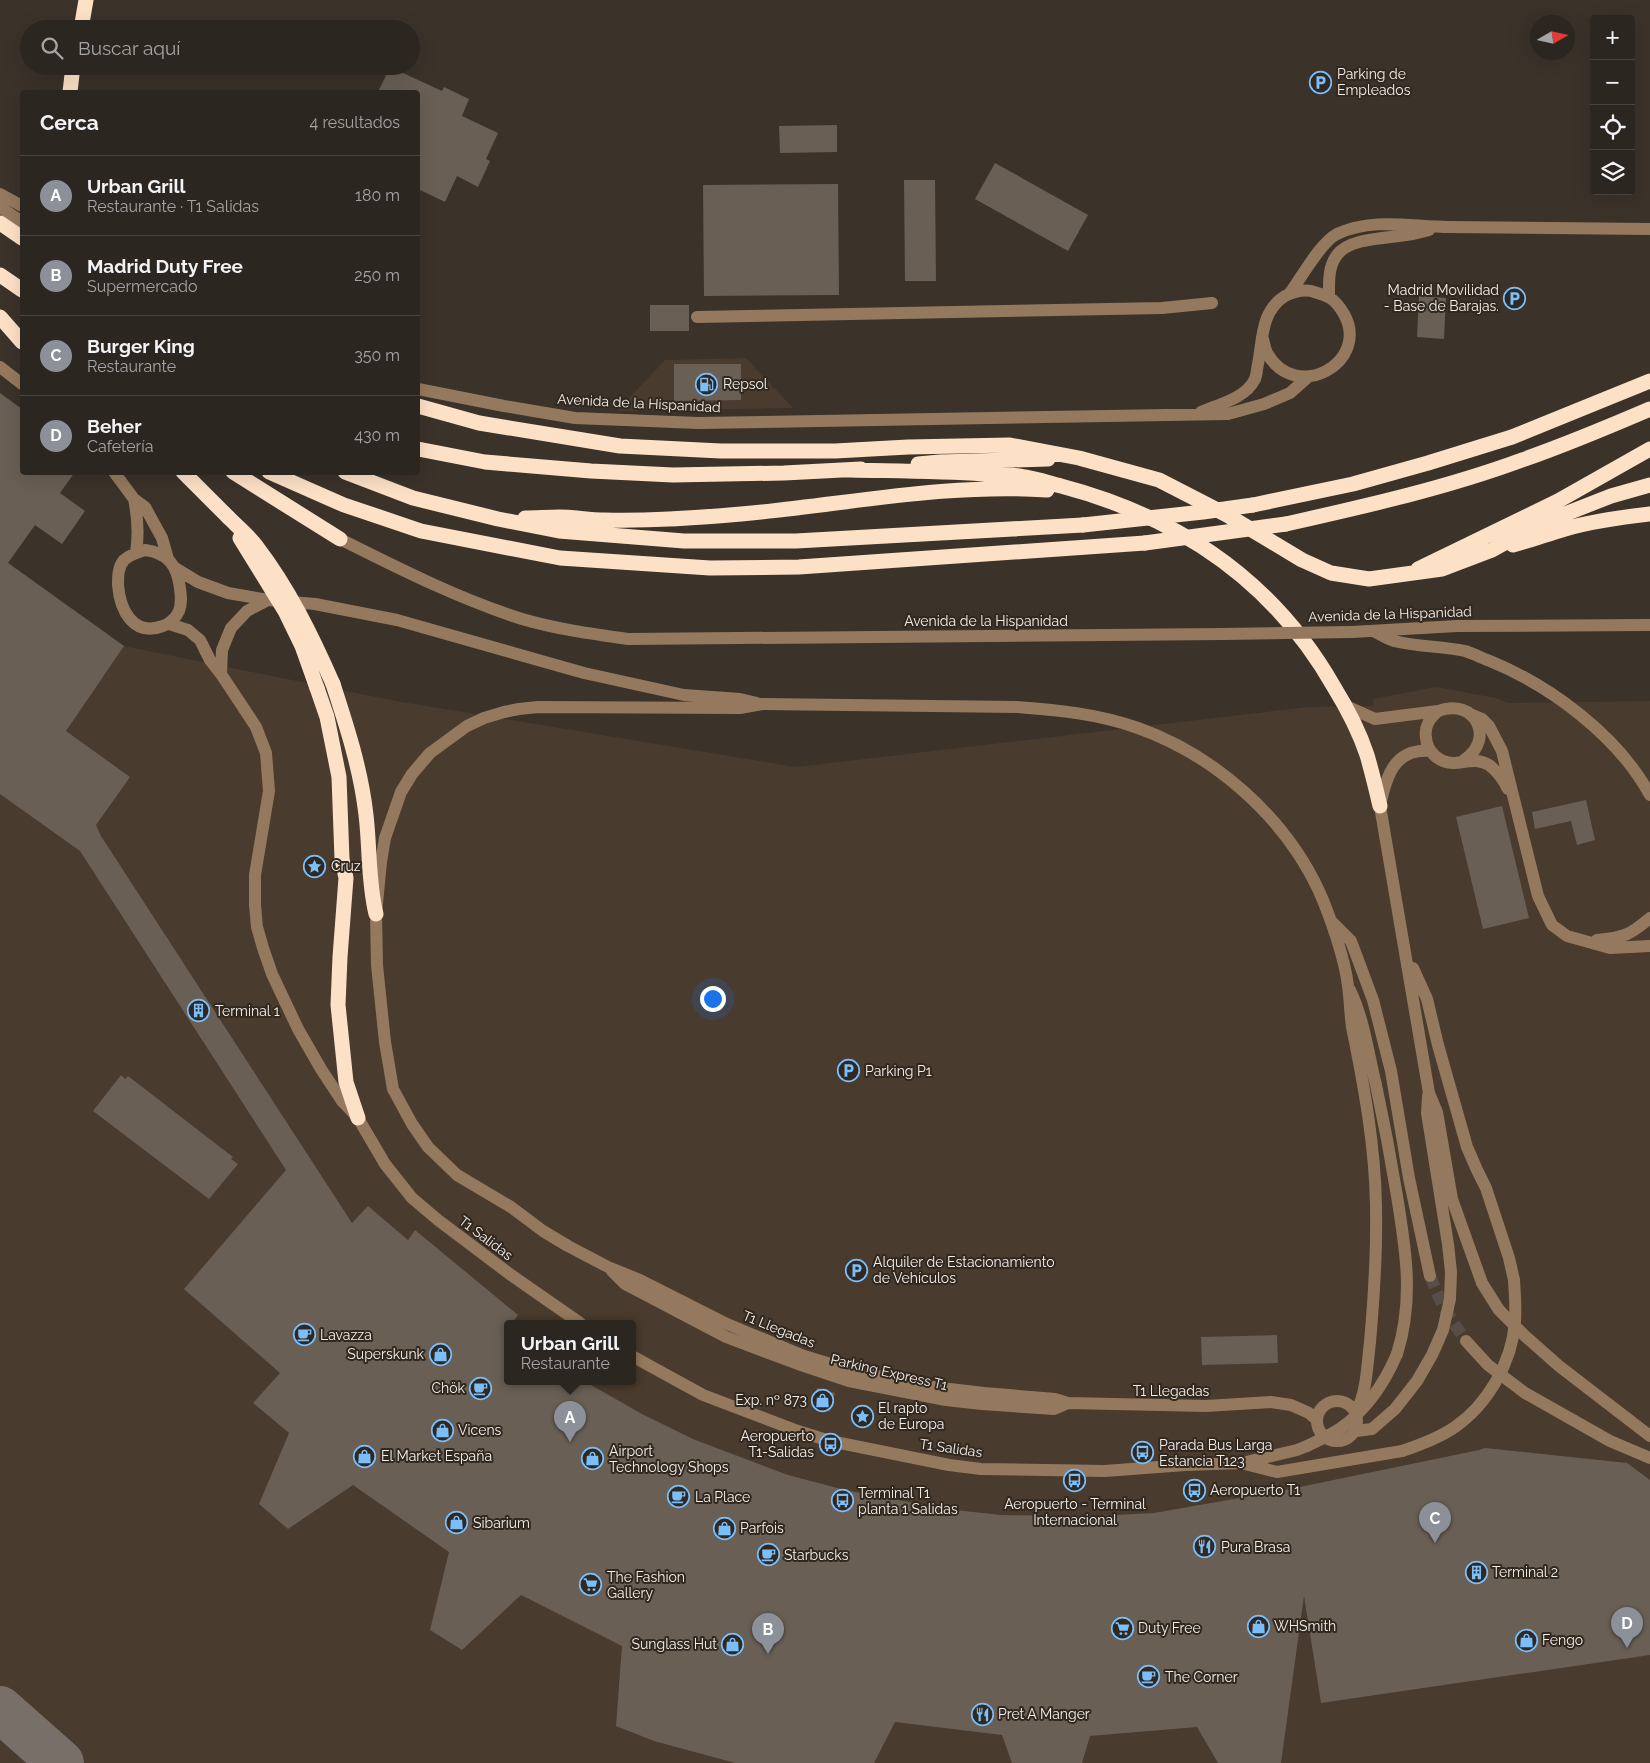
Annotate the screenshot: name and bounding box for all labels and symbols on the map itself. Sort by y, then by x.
north arrow [1530,15,1575,60]
place label: Parking de Empleados [1337,66,1411,98]
parking icon: Parking de Empleados [1309,70,1333,94]
place label: Madrid Movilidad - Base de Barajas. [1384,282,1499,314]
parking icon: Madrid Movilidad - Base de Barajas. [1503,286,1527,310]
fuel station icon: Repsol [695,372,719,396]
place label: Repsol [723,376,768,392]
street label: Avenida de la Hispanidad [557,391,721,415]
street label: Avenida de la Hispanidad [1308,603,1472,625]
street label: Avenida de la Hispanidad [904,613,1068,629]
place icon: Cruz [303,854,327,878]
place label: Cruz [331,858,361,874]
your location [700,986,726,1012]
building icon: Terminal 1 [187,999,211,1023]
place label: Terminal 1 [215,1003,280,1019]
parking icon: Parking P1 [837,1059,861,1083]
place label: Parking P1 [865,1063,932,1079]
street label: T1 Salidas [456,1213,516,1264]
place label: Alquiler de Estacionamiento de Vehículos [873,1254,1055,1286]
parking icon: Alquiler de Estacionamiento de Vehículos [845,1258,869,1282]
street label: T1 Llegadas [740,1307,818,1351]
cafe icon: Lavazza [292,1323,316,1347]
place label: Lavazza [320,1327,372,1343]
shop icon: Superskunk [428,1342,452,1366]
place label: Superskunk [347,1346,425,1362]
street label: Parking Express T1 [829,1351,949,1393]
cafe icon: Chök [469,1376,493,1400]
place label: Chök [431,1380,466,1396]
street label: T1 Llegadas [1133,1383,1210,1399]
shop icon: Exp. nº 873 [811,1388,835,1412]
place label: Exp. nº 873 [735,1392,807,1408]
place label: El rapto de Europa [878,1400,944,1432]
pin: A [554,1401,586,1442]
place icon: El rapto de Europa [850,1404,874,1428]
shop icon: Vicens [430,1418,454,1442]
place label: Vicens [458,1422,502,1438]
place label: Aeropuerto T1-Salidas [741,1428,814,1460]
bus stop icon: Aeropuerto T1-Salidas [818,1432,842,1456]
street label: T1 Salidas [919,1436,984,1460]
place label: Parada Bus Larga Estancia T123 [1159,1437,1272,1469]
bus stop icon: Parada Bus Larga Estancia T123 [1131,1441,1155,1465]
place label: Airport Technology Shops [609,1443,729,1475]
shop icon: El Market España [353,1444,377,1468]
shop icon: Airport Technology Shops [581,1447,605,1471]
place label: El Market España [381,1448,492,1464]
bus stop icon: Aeropuerto - Terminal Internacional [1063,1469,1087,1493]
bus stop icon: Aeropuerto T1 [1182,1478,1206,1502]
place label: Aeropuerto T1 [1210,1482,1300,1498]
cafe icon: La Place [667,1485,691,1509]
place label: Terminal T1 planta 1 Salidas [858,1485,958,1517]
place label: La Place [695,1489,750,1505]
bus stop icon: Terminal T1 planta 1 Salidas [830,1489,854,1513]
place label: Aeropuerto - Terminal Internacional [1004,1496,1146,1528]
pin: C [1419,1502,1451,1543]
shop icon: Sibarium [445,1511,469,1535]
place label: Sibarium [473,1515,530,1531]
shop icon: Parfois [712,1516,736,1540]
place label: Parfois [740,1520,784,1536]
restaurant icon: Pura Brasa [1193,1535,1217,1559]
place label: Pura Brasa [1221,1539,1290,1555]
cafe icon: Starbucks [756,1543,780,1567]
place label: Starbucks [784,1547,849,1563]
building icon: Terminal 2 [1464,1560,1488,1584]
place label: Terminal 2 [1492,1564,1558,1580]
place label: The Fashion Gallery [607,1569,685,1601]
supermarket icon: The Fashion Gallery [579,1573,603,1597]
pin: D [1611,1607,1643,1648]
pin: B [752,1613,784,1654]
shop icon: WHSmith [1246,1614,1270,1638]
supermarket icon: Duty Free [1110,1616,1134,1640]
place label: WHSmith [1274,1618,1336,1634]
place label: Duty Free [1138,1620,1201,1636]
shop icon: Fengo [1514,1628,1538,1652]
shop icon: Sunglass Hut [721,1632,745,1656]
place label: Fengo [1542,1632,1583,1648]
place label: Sunglass Hut [632,1636,717,1652]
cafe icon: The Corner [1137,1665,1161,1689]
place label: The Corner [1165,1669,1238,1685]
restaurant icon: Pret A Manger [970,1702,994,1726]
place label: Pret A Manger [998,1706,1090,1722]

